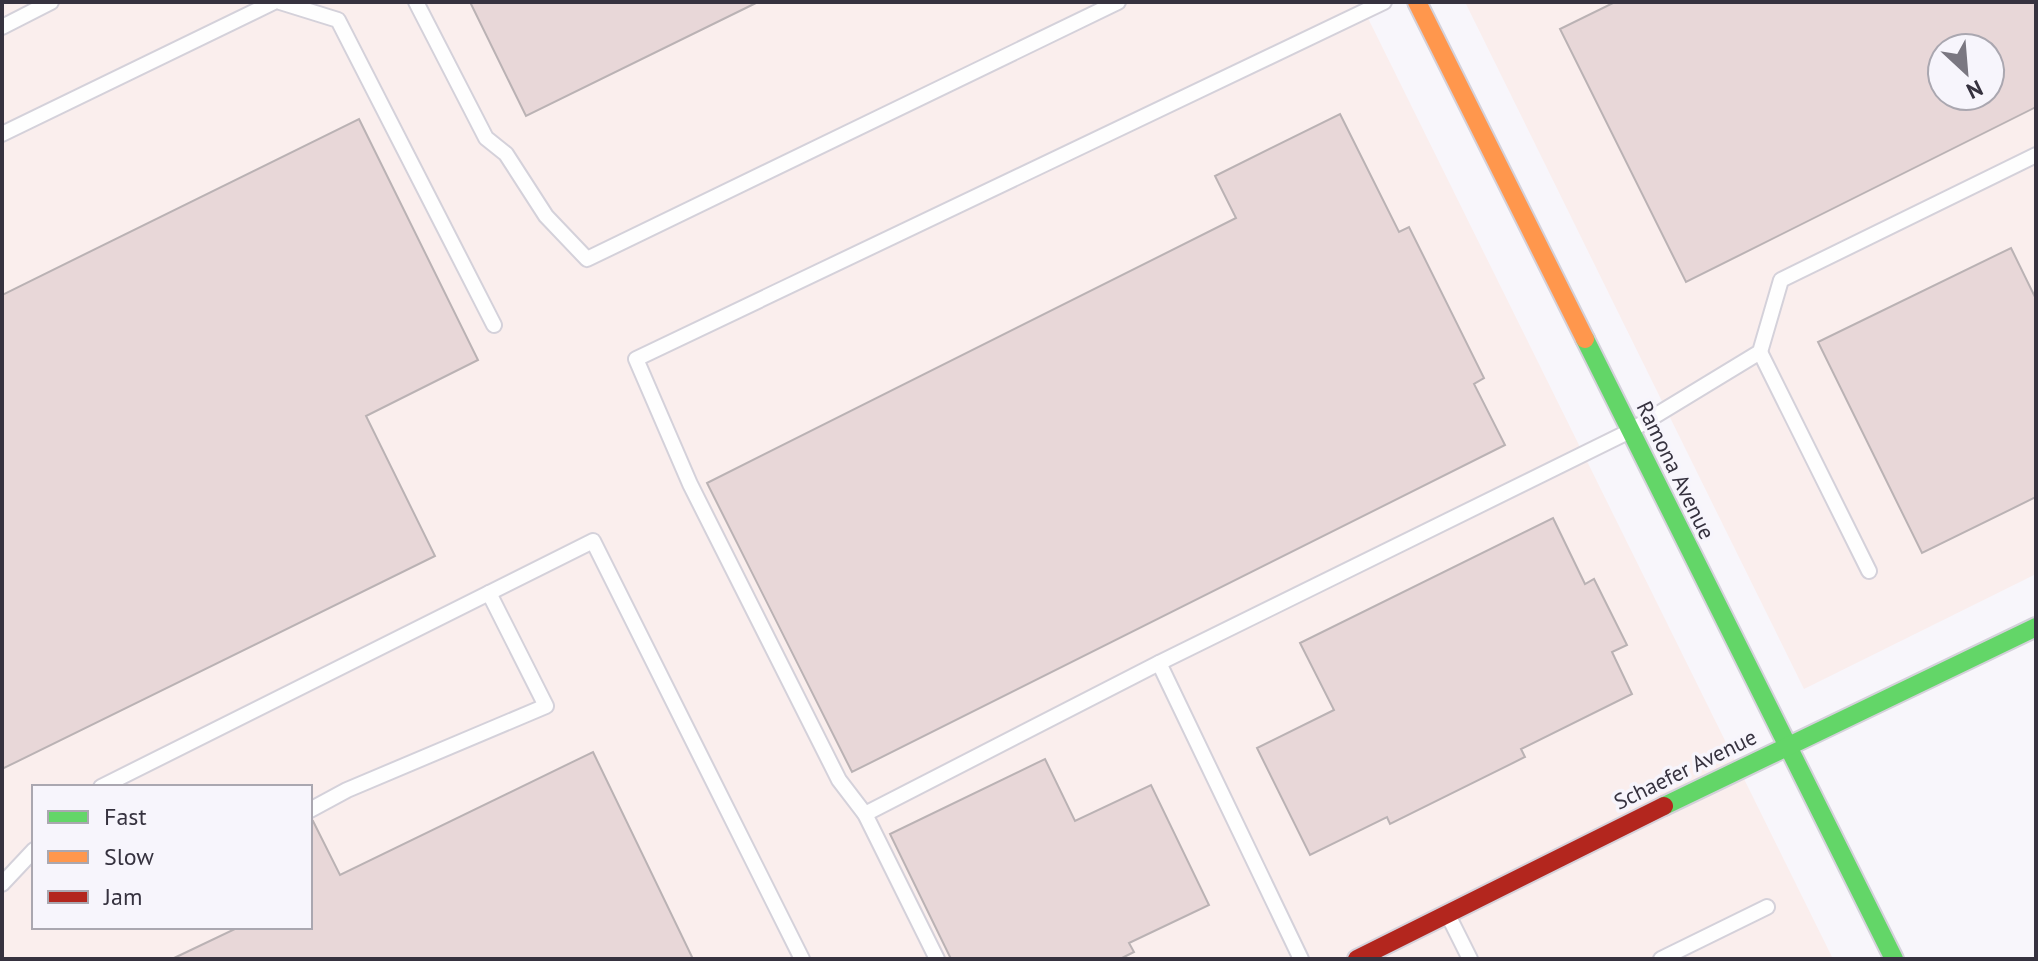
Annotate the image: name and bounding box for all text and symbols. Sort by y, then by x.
north arrow [1926,32,2006,112]
text: N [1962,74,1987,106]
street label: Ramona Avenue [1630,396,1722,544]
street label: Schaefer Avenue [1609,722,1761,816]
legend [32,785,312,929]
text: Fast [104,801,147,832]
text: Slow [104,841,154,872]
text: Jam [103,881,142,912]

